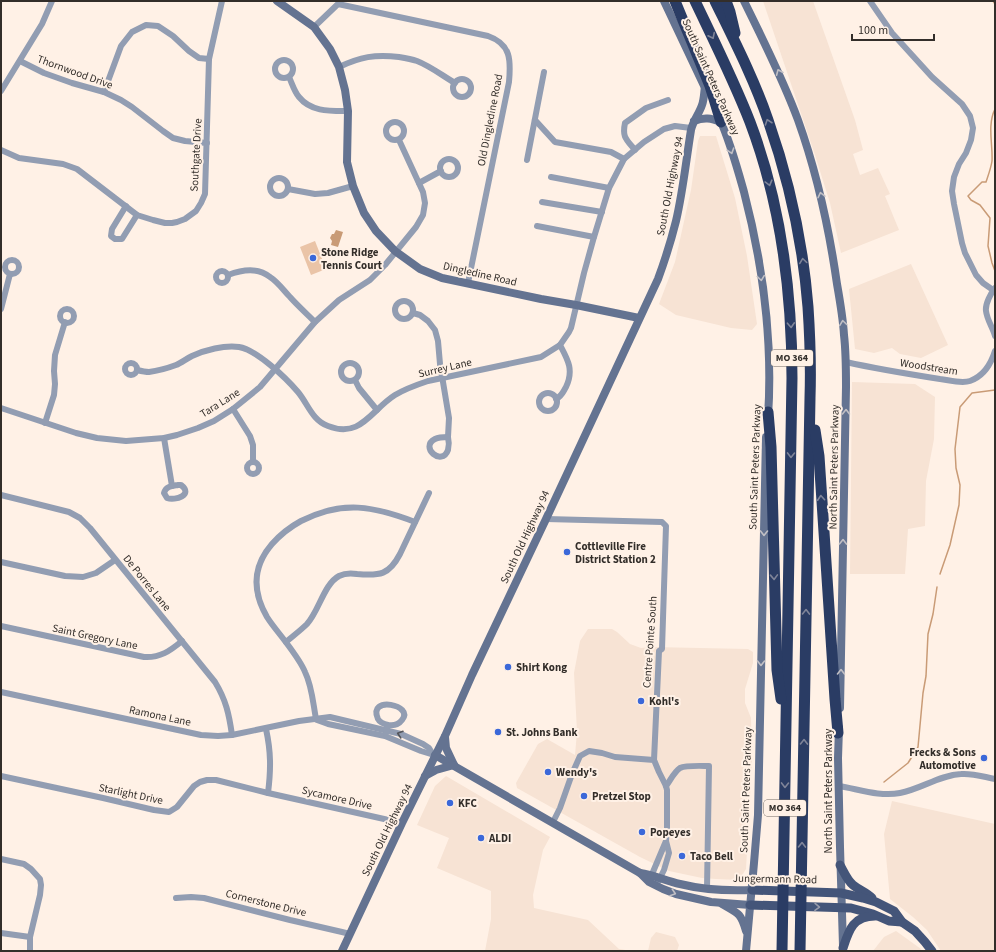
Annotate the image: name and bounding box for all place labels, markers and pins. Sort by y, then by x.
place label: Stone Ridge Tennis Court [321,245,383,273]
marker: Stone Ridge Tennis Court [308,253,318,263]
place label: Cottleville Fire District Station 2 [575,539,656,567]
marker: Cottleville Fire District Station 2 [562,547,572,557]
place label: Shirt Kong [516,660,567,675]
marker: Shirt Kong [503,662,513,672]
place label: Kohl's [649,694,679,709]
marker: Kohl's [636,696,646,706]
place label: St. Johns Bank [506,725,578,740]
marker: St. Johns Bank [493,727,503,737]
place label: Frecks & Sons Automotive [909,745,976,773]
marker: Frecks & Sons Automotive [979,753,989,763]
place label: Wendy's [556,765,597,780]
marker: Wendy's [543,767,553,777]
place label: Pretzel Stop [592,789,651,804]
marker: Pretzel Stop [579,791,589,801]
place label: KFC [458,796,477,811]
marker: KFC [445,798,455,808]
place label: Popeyes [650,825,691,840]
marker: Popeyes [637,827,647,837]
place label: ALDI [488,831,511,846]
marker: ALDI [476,833,486,843]
place label: Taco Bell [690,849,734,864]
marker: Taco Bell [677,851,687,861]

